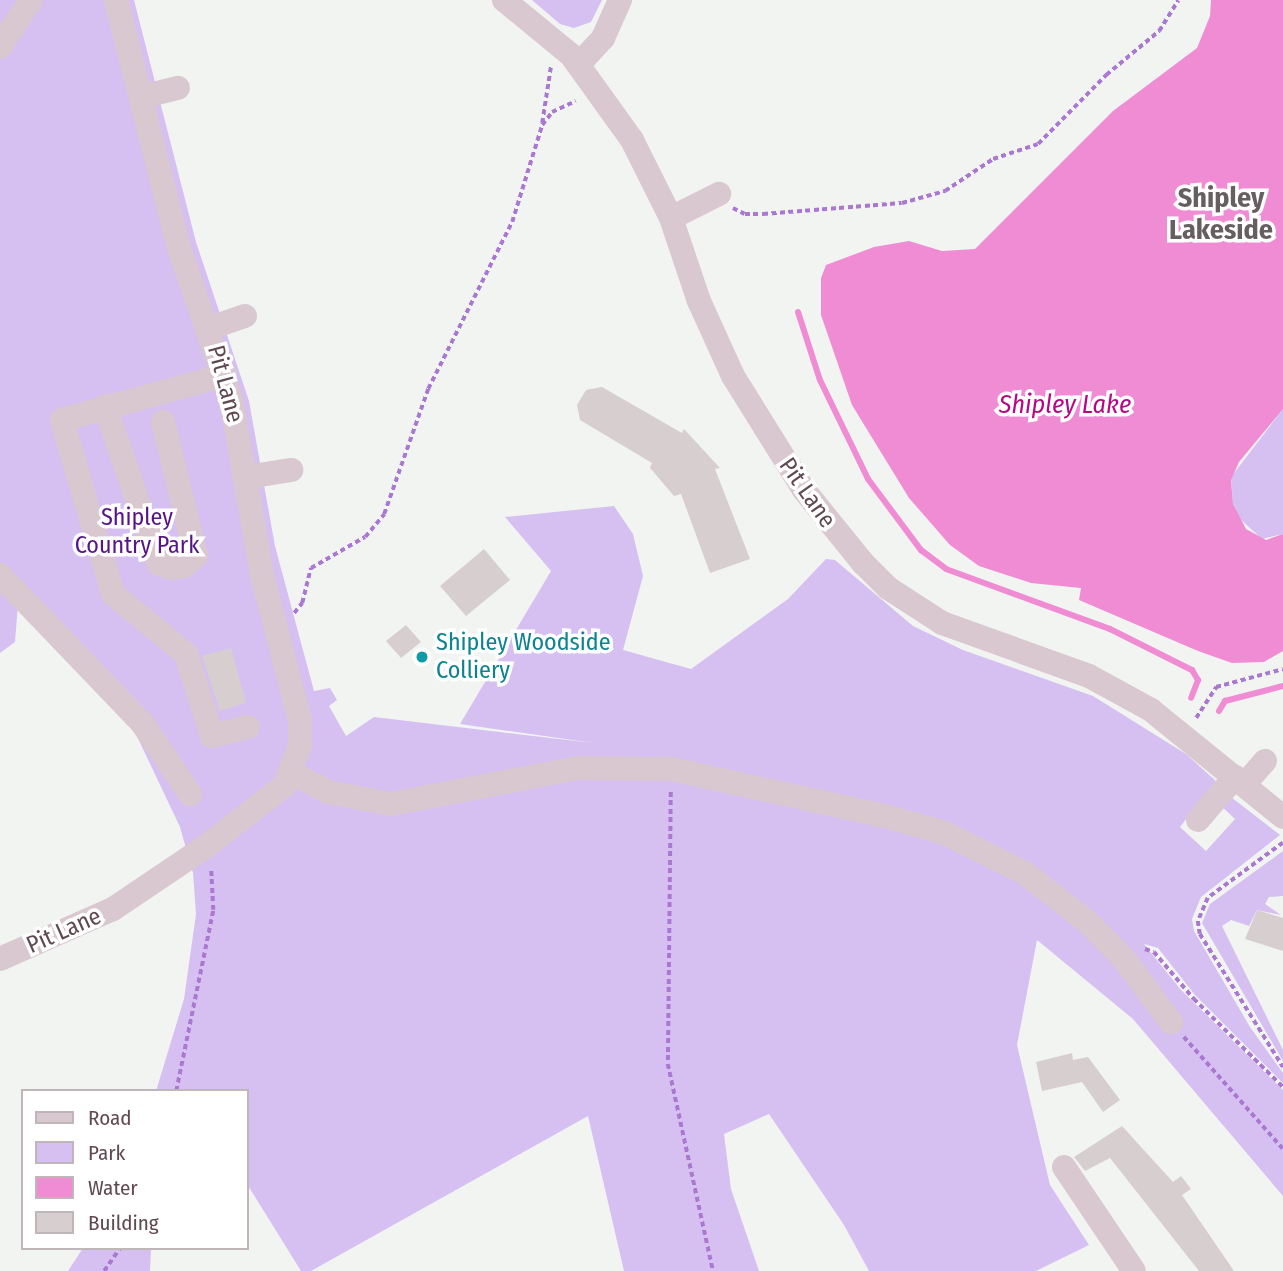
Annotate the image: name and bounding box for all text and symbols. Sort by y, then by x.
district label: Shipley Lakeside [1169,181,1273,247]
street label: Pit Lane [201,342,249,426]
water label: Shipley Lake [999,389,1131,421]
street label: Pit Lane [773,452,841,534]
park label: Shipley Country Park [75,504,199,560]
place label: Shipley Woodside Colliery [436,629,611,685]
marker: Shipley Woodside Colliery [414,649,430,665]
street label: Pit Lane [22,902,106,960]
legend [21,1089,248,1250]
text: Road [88,1105,132,1131]
text: Park [88,1140,125,1166]
text: Water [88,1175,138,1201]
text: Building [88,1210,159,1236]

